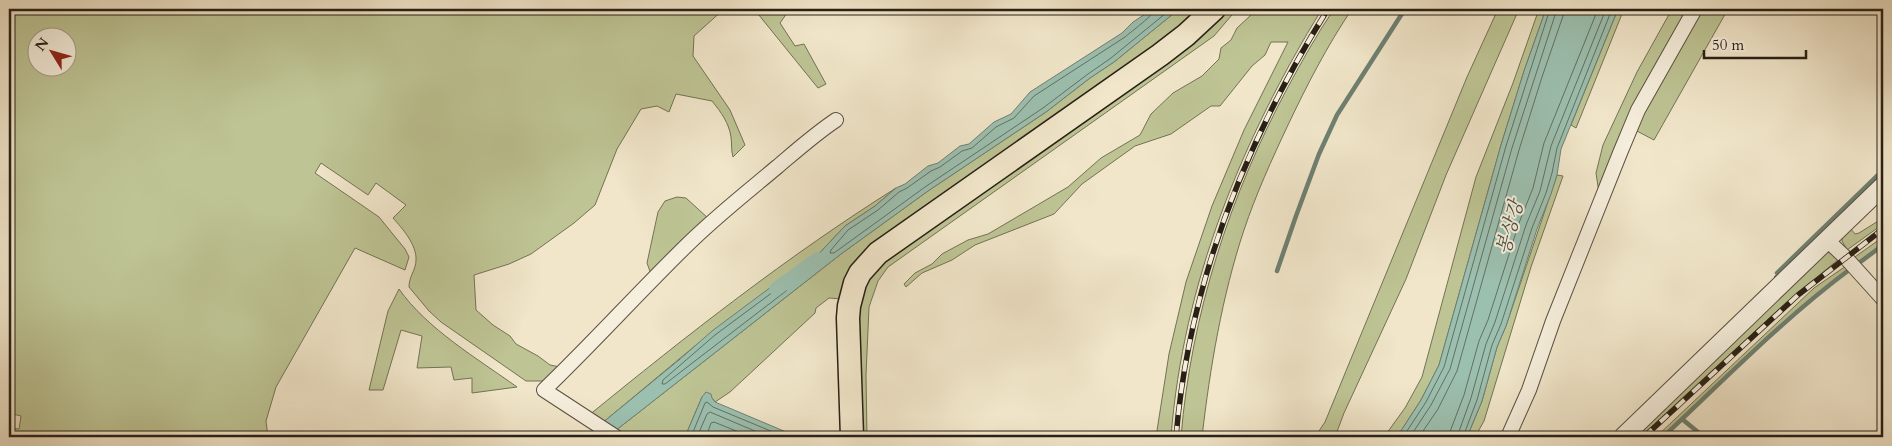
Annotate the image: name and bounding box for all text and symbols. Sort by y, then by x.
north arrow [28,28,78,78]
scale bar [1704,28,1807,60]
text: N [31,34,53,55]
text: 50 m [1712,35,1744,55]
water label: 봉상강 [1490,195,1530,257]

